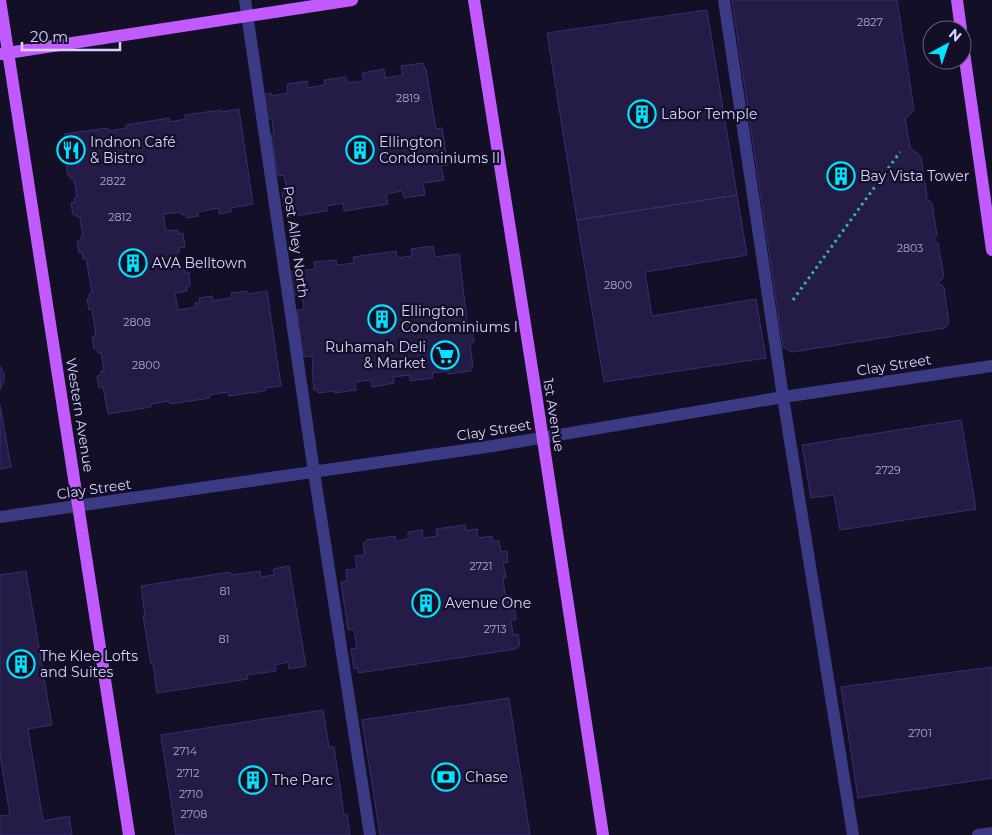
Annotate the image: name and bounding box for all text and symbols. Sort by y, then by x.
house number: 2827 [857,15,883,29]
scale bar [22,20,120,52]
north arrow [922,20,972,70]
text: N [945,25,965,46]
text: 20 m [30,27,68,46]
house number: 2819 [396,91,420,105]
building icon: Labor Temple [627,99,657,129]
place label: Labor Temple [661,105,757,123]
place label: Indnon Café & Bistro [90,133,176,167]
place label: Ellington Condominiums II [379,133,500,167]
restaurant icon: Indnon Café & Bistro [56,135,86,165]
building icon: Ellington Condominiums II [345,135,375,165]
building icon: Bay Vista Tower [826,161,856,191]
place label: Bay Vista Tower [860,167,970,185]
house number: 2822 [100,174,126,188]
street label: Post Alley North [279,185,313,299]
house number: 2812 [108,210,132,224]
house number: 2803 [897,241,923,255]
building icon: AVA Belltown [118,248,148,278]
place label: AVA Belltown [152,254,247,272]
house number: 2800 [604,278,632,292]
place label: Ellington Condominiums I [401,302,518,336]
building icon: Ellington Condominiums I [367,304,397,334]
house number: 2808 [123,315,151,329]
place label: Ruhamah Deli & Market [325,338,426,372]
supermarket icon: Ruhamah Deli & Market [430,340,460,370]
street label: Clay Street [855,350,933,380]
street label: Western Avenue [62,357,98,473]
house number: 2800 [132,358,160,372]
street label: 1st Avenue [539,377,569,453]
street label: Clay Street [455,415,533,445]
house number: 2729 [875,463,901,477]
street label: Clay Street [55,475,133,503]
house number: 2721 [470,559,492,573]
house number: 81 [220,584,231,598]
building icon: Avenue One [411,588,441,618]
place label: Avenue One [445,594,531,612]
house number: 2713 [484,622,507,636]
house number: 81 [219,632,230,646]
place label: The Klee Lofts and Suites [40,647,138,681]
building icon: The Klee Lofts and Suites [6,649,36,679]
house number: 2701 [908,726,932,740]
house number: 2714 [173,744,198,758]
bank icon: Chase [431,762,461,792]
building icon: The Parc [238,765,268,795]
house number: 2712 [176,766,200,780]
place label: Chase [465,768,508,786]
place label: The Parc [272,771,333,789]
house number: 2710 [179,787,203,801]
house number: 2708 [181,807,207,821]

